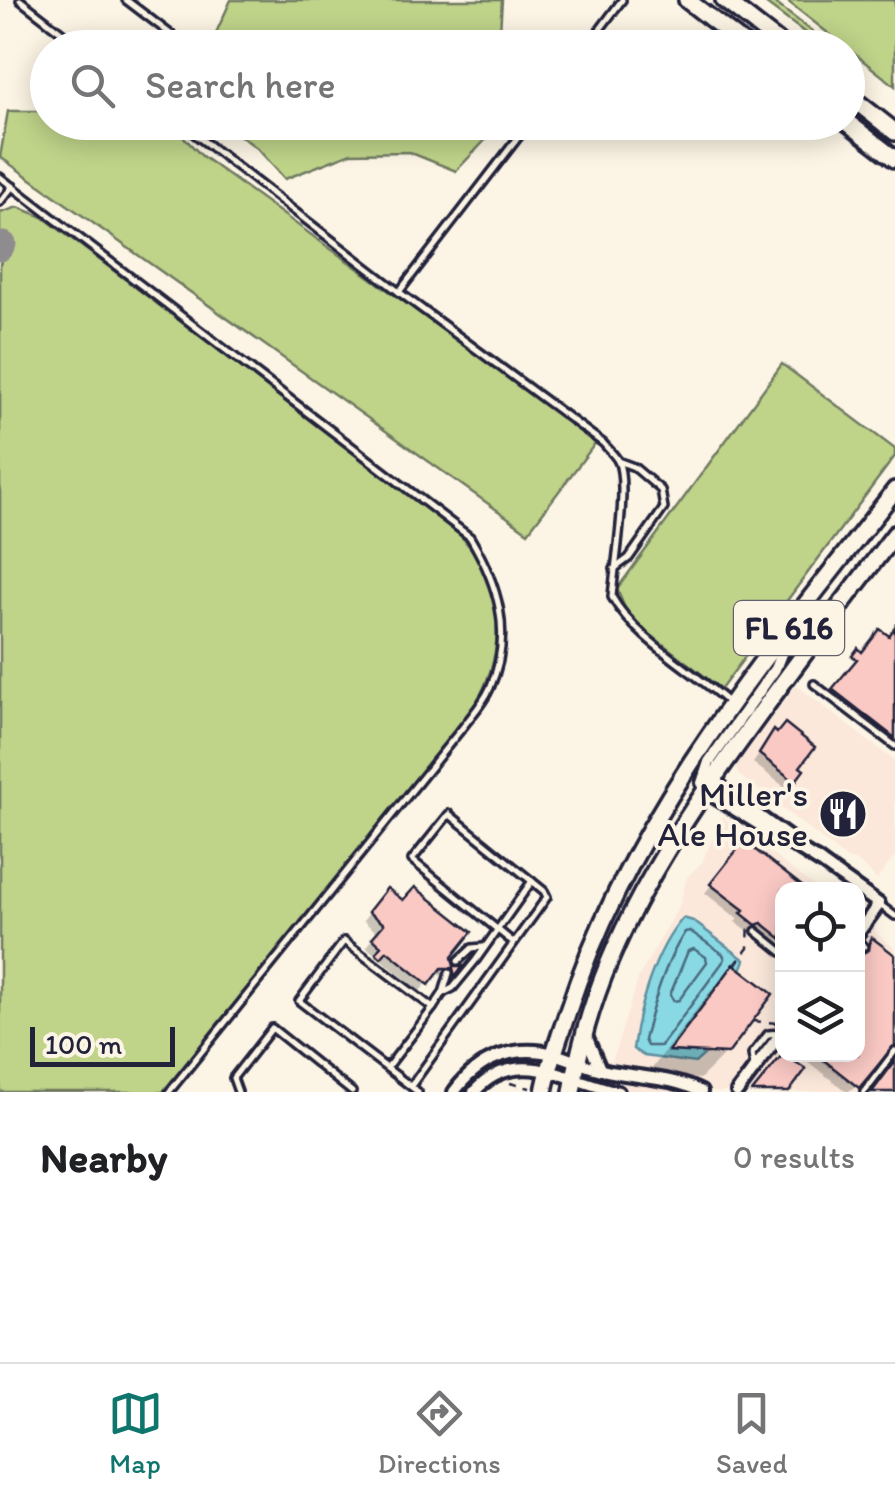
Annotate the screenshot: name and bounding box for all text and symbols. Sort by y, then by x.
search box [30,30,865,140]
icon: search [65,58,120,113]
text: Search here [145,62,336,108]
road number: FL 616 [734,601,844,655]
place label: Miller's Ale House [657,773,808,855]
restaurant icon: Miller's Ale House [817,788,869,840]
map controls [775,882,865,1062]
button: locate [775,882,865,972]
button: layers [775,972,865,1062]
scale bar [30,1022,175,1066]
text: 100 m [45,1027,122,1061]
text: Nearby [40,1132,167,1183]
text: 0 results [733,1138,855,1176]
tab: Map [108,1386,163,1480]
tab: Directions [378,1386,501,1480]
tab: Saved [716,1386,787,1480]

